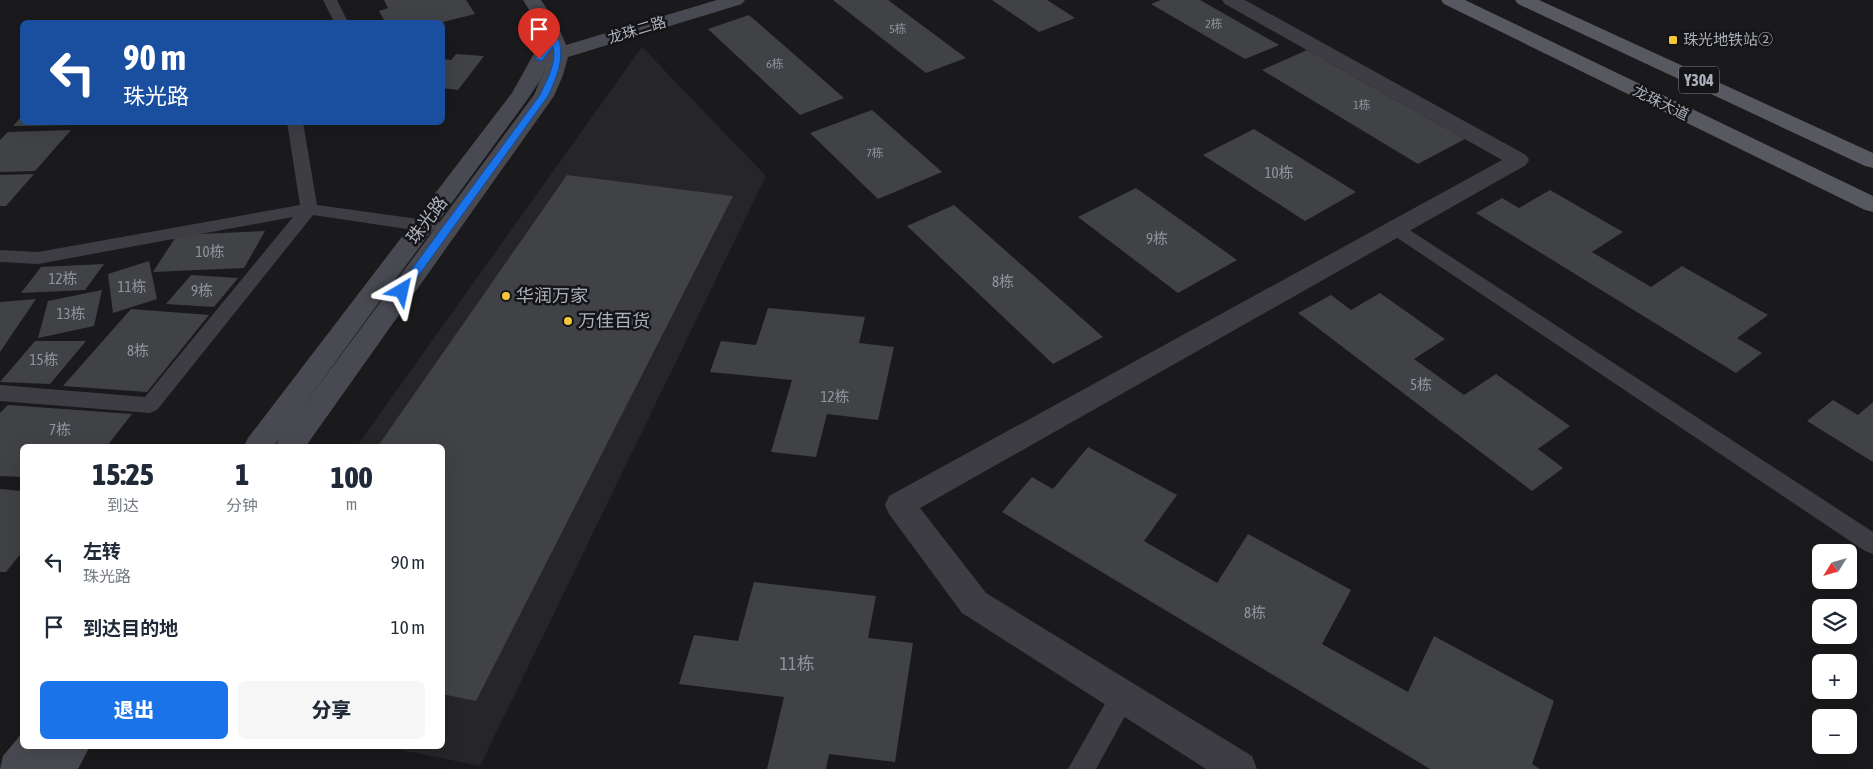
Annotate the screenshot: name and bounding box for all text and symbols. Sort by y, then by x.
pin [518,8,560,59]
street label: 龙珠二路 [606,13,668,46]
icon: arrive [525,15,553,43]
house number: 2栋 [1205,17,1223,31]
house number: 5栋 [889,22,907,36]
place label: 珠光地铁站② [1683,31,1773,48]
marker: 珠光地铁站② [1667,34,1679,46]
text: 90 m [123,37,186,77]
icon: left [40,40,105,105]
house number: 6栋 [766,57,784,71]
road number: Y304 [1679,66,1719,94]
street label: 龙珠大道 [1631,82,1692,123]
text: 珠光路 [123,83,189,109]
house number: 1栋 [1353,98,1371,112]
house number: 7栋 [866,146,884,160]
house number: 10栋 [1264,164,1294,181]
street label: 珠光路 [402,192,451,248]
house number: 9栋 [1146,230,1168,247]
house number: 10栋 [195,243,225,260]
position arrow [375,264,427,316]
house number: 12栋 [48,270,78,287]
house number: 8栋 [992,273,1014,290]
house number: 11栋 [117,278,147,295]
house number: 9栋 [191,282,213,299]
place label: 华润万家 [516,285,588,306]
marker: 华润万家 [500,290,512,302]
house number: 13栋 [56,305,86,322]
place label: 万佳百货 [578,310,650,331]
marker: 万佳百货 [562,315,574,327]
house number: 8栋 [127,342,149,359]
house number: 15栋 [29,351,59,368]
house number: 5栋 [1410,376,1432,393]
house number: 12栋 [820,388,850,405]
house number: 7栋 [49,421,71,438]
text: 15:25 [92,457,154,491]
text: 1 [235,457,249,491]
text: 100 [330,460,373,494]
text: m [346,495,357,513]
text: 到达 [107,496,139,514]
text: 分钟 [226,496,258,514]
text: 左转 [83,540,121,562]
north arrow [1812,544,1858,589]
map controls [1812,544,1857,754]
icon: left [40,548,68,576]
text: 90 m [391,551,425,573]
text: 珠光路 [83,567,131,585]
button: layers [1812,599,1857,644]
house number: 8栋 [1244,604,1266,621]
icon: arrive [40,613,68,641]
text: 10 m [391,616,425,638]
text: 到达目的地 [83,617,178,639]
house number: 11栋 [780,653,814,674]
button: + [1812,654,1857,699]
button: 退出 [40,681,228,739]
button: 分享 [238,681,425,739]
button: − [1812,709,1857,754]

